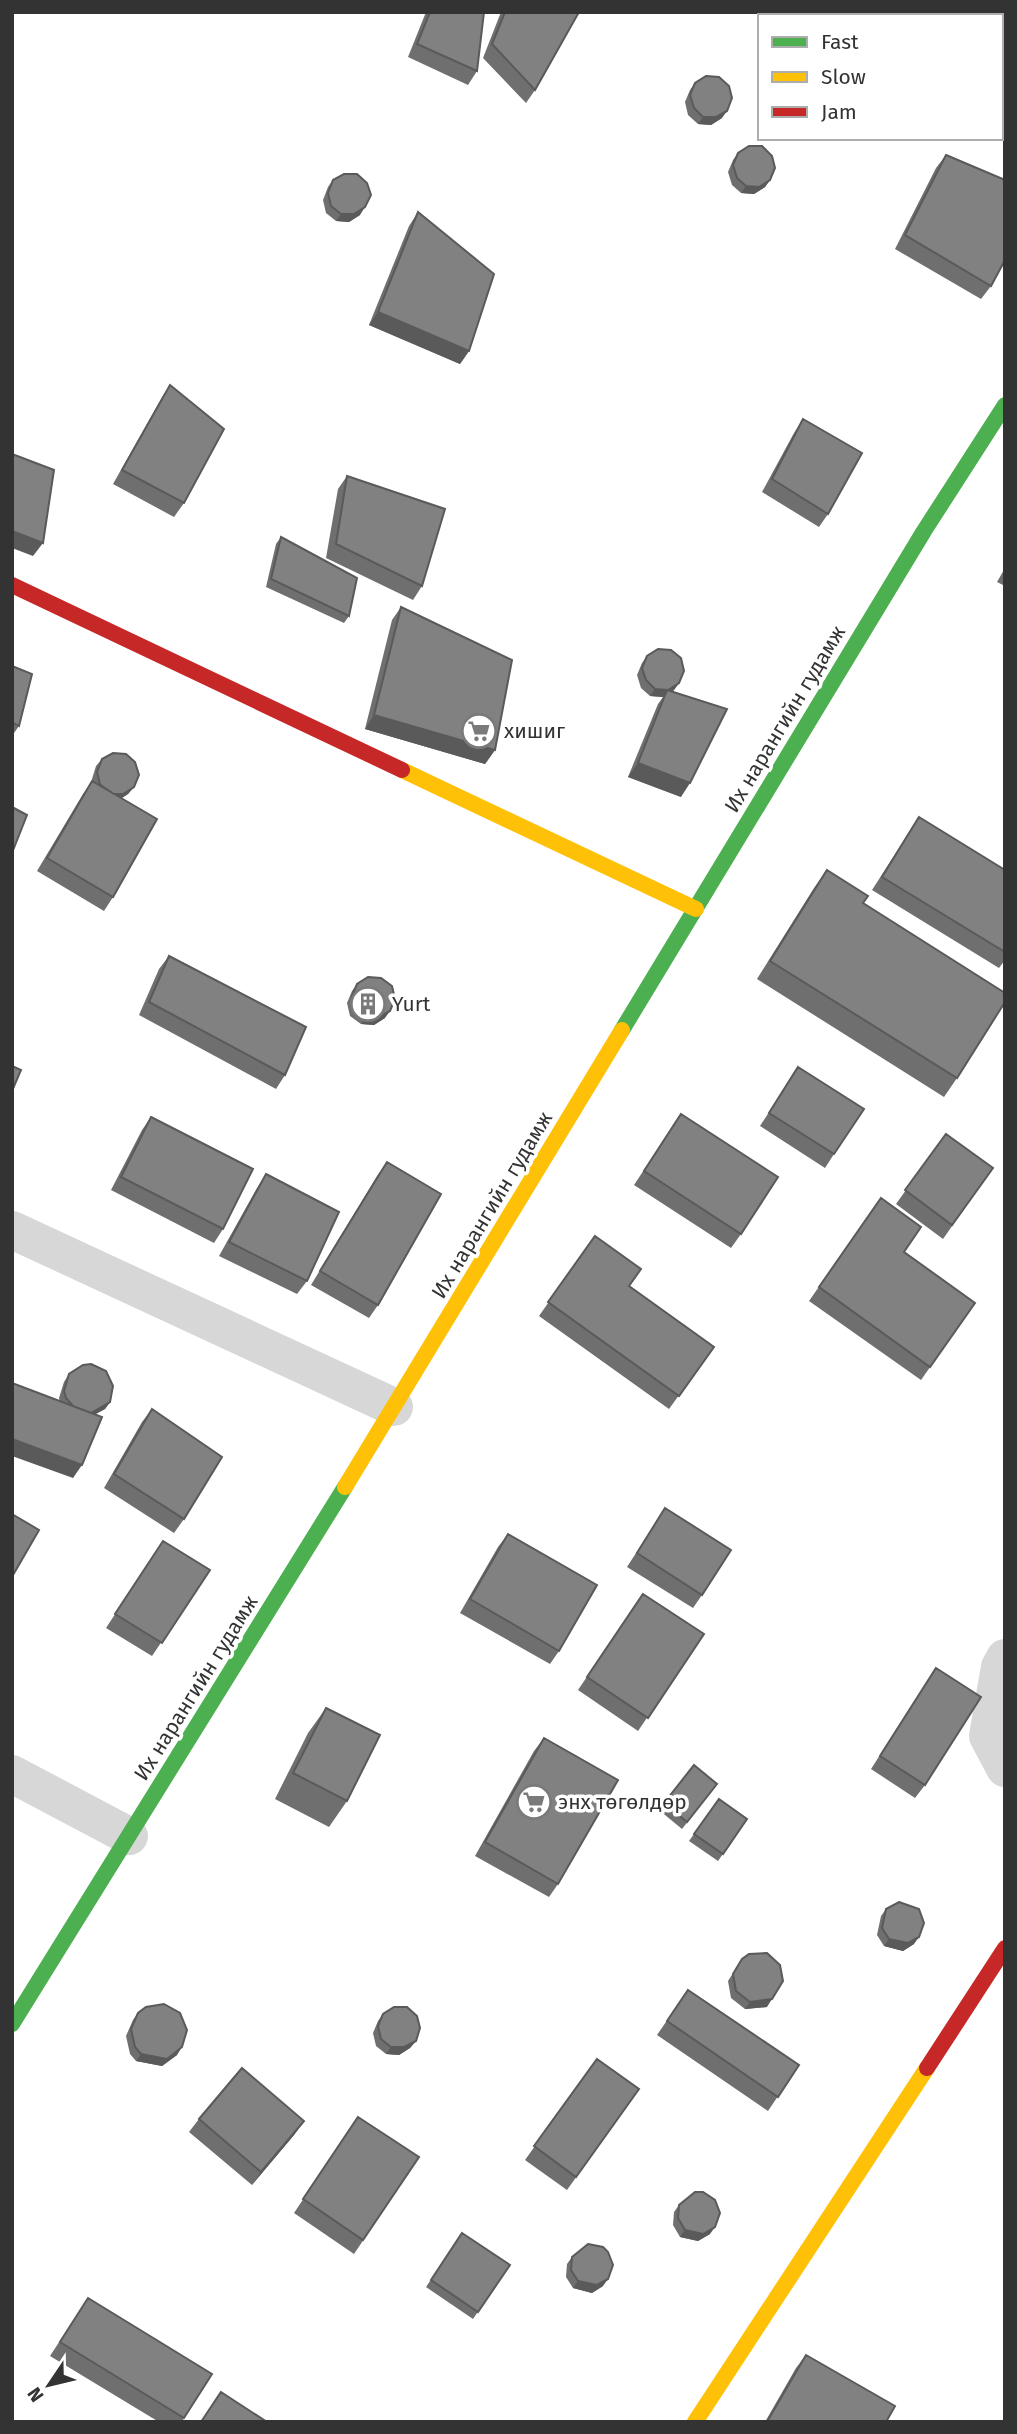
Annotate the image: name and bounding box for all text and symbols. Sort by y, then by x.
legend [758,14,1003,140]
text: Fast [821,29,859,55]
text: Slow [821,64,866,90]
text: Jam [821,99,857,125]
street label: Их нарангийн гудамж [719,621,851,817]
supermarket icon: хишиг [460,712,498,750]
place label: хишиг [504,718,565,744]
building icon: Yurt [349,985,387,1023]
place label: Yurt [392,991,431,1017]
street label: Их нарангийн гудамж [426,1107,558,1303]
street label: Их нарангийн гудамж [128,1590,264,1786]
supermarket icon: энх төгөлдөр [515,1783,553,1821]
place label: энх төгөлдөр [558,1789,687,1815]
north arrow [14,2350,84,2420]
text: N [22,2383,49,2406]

